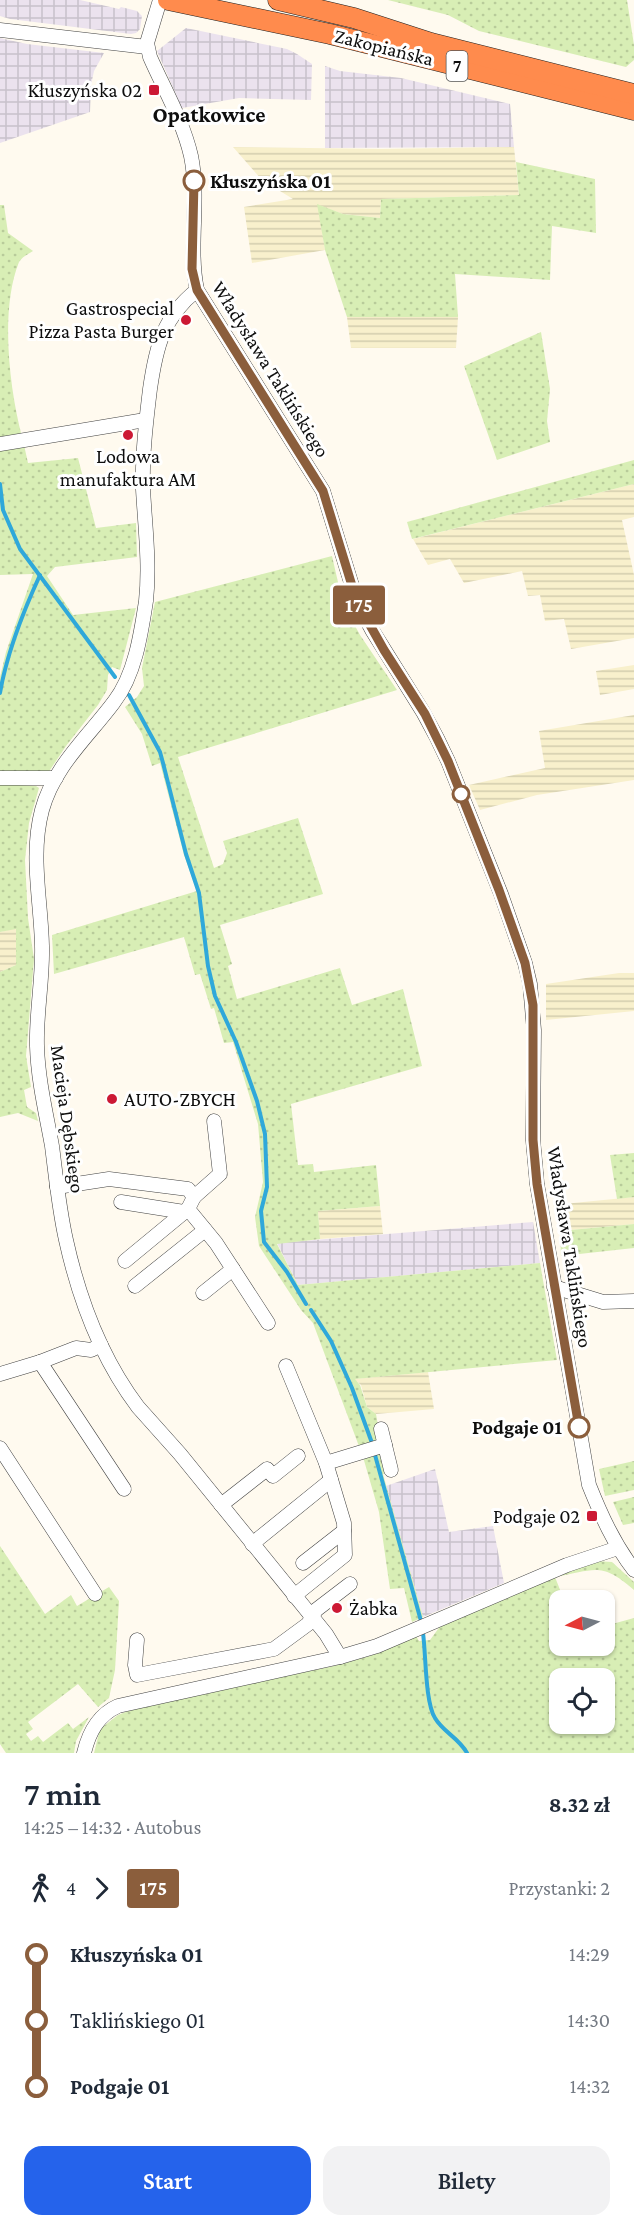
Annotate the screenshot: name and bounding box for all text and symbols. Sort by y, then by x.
street label: Zakopiańska [332,24,436,71]
road number: 7 [446,51,468,81]
place label: Kłuszyńska 02 [27,79,142,102]
marker: Kłuszyńska 02 [147,83,161,97]
district label: Opatkowice [153,102,265,127]
marker: Kłuszyńska 01 [183,170,205,192]
place label: Kłuszyńska 01 [210,170,331,192]
street label: Władysława Taklińskiego [207,277,334,462]
place label: Gastrospecial Pizza Pasta Burger [29,297,174,343]
marker: Gastrospecial Pizza Pasta Burger [179,313,193,327]
marker: Lodowa manufaktura AM [121,428,135,442]
place label: Lodowa manufaktura AM [60,445,196,490]
line badge: 175 [324,586,394,624]
text: 175 [345,593,373,617]
unlabelled marker [452,785,470,803]
street label: Macieja Dębskiego [46,1044,89,1195]
place label: AUTO-ZBYCH [124,1088,236,1110]
marker: AUTO-ZBYCH [105,1092,119,1106]
street label: Władysława Taklińskiego [542,1145,597,1349]
place label: Podgaje 01 [472,1416,563,1439]
marker: Podgaje 01 [568,1416,590,1438]
place label: Podgaje 02 [493,1505,580,1528]
marker: Podgaje 02 [585,1509,599,1523]
north arrow [549,1590,615,1656]
map controls [549,1590,615,1734]
place label: Żabka [349,1597,398,1619]
marker: Żabka [330,1601,344,1615]
button: locate [549,1668,615,1734]
text: 7 min [24,1775,101,1812]
text: 8.32 zł [549,1792,610,1817]
text: 14:25 – 14:32 · Autobus [24,1816,201,1838]
icon: walk [24,1872,57,1905]
icon: forward [85,1872,118,1905]
text: 175 [139,1876,167,1900]
text: 4 [66,1877,76,1899]
text: Przystanki: 2 [508,1877,610,1899]
text: Kłuszyńska 01 [70,1942,203,1967]
text: 14:29 [569,1943,610,1965]
text: Taklińskiego 01 [70,2008,205,2033]
text: 14:30 [568,2009,610,2031]
text: Podgaje 01 [70,2074,169,2099]
text: 14:32 [570,2075,610,2097]
button: Start [24,2146,311,2215]
button: Bilety [323,2146,610,2215]

